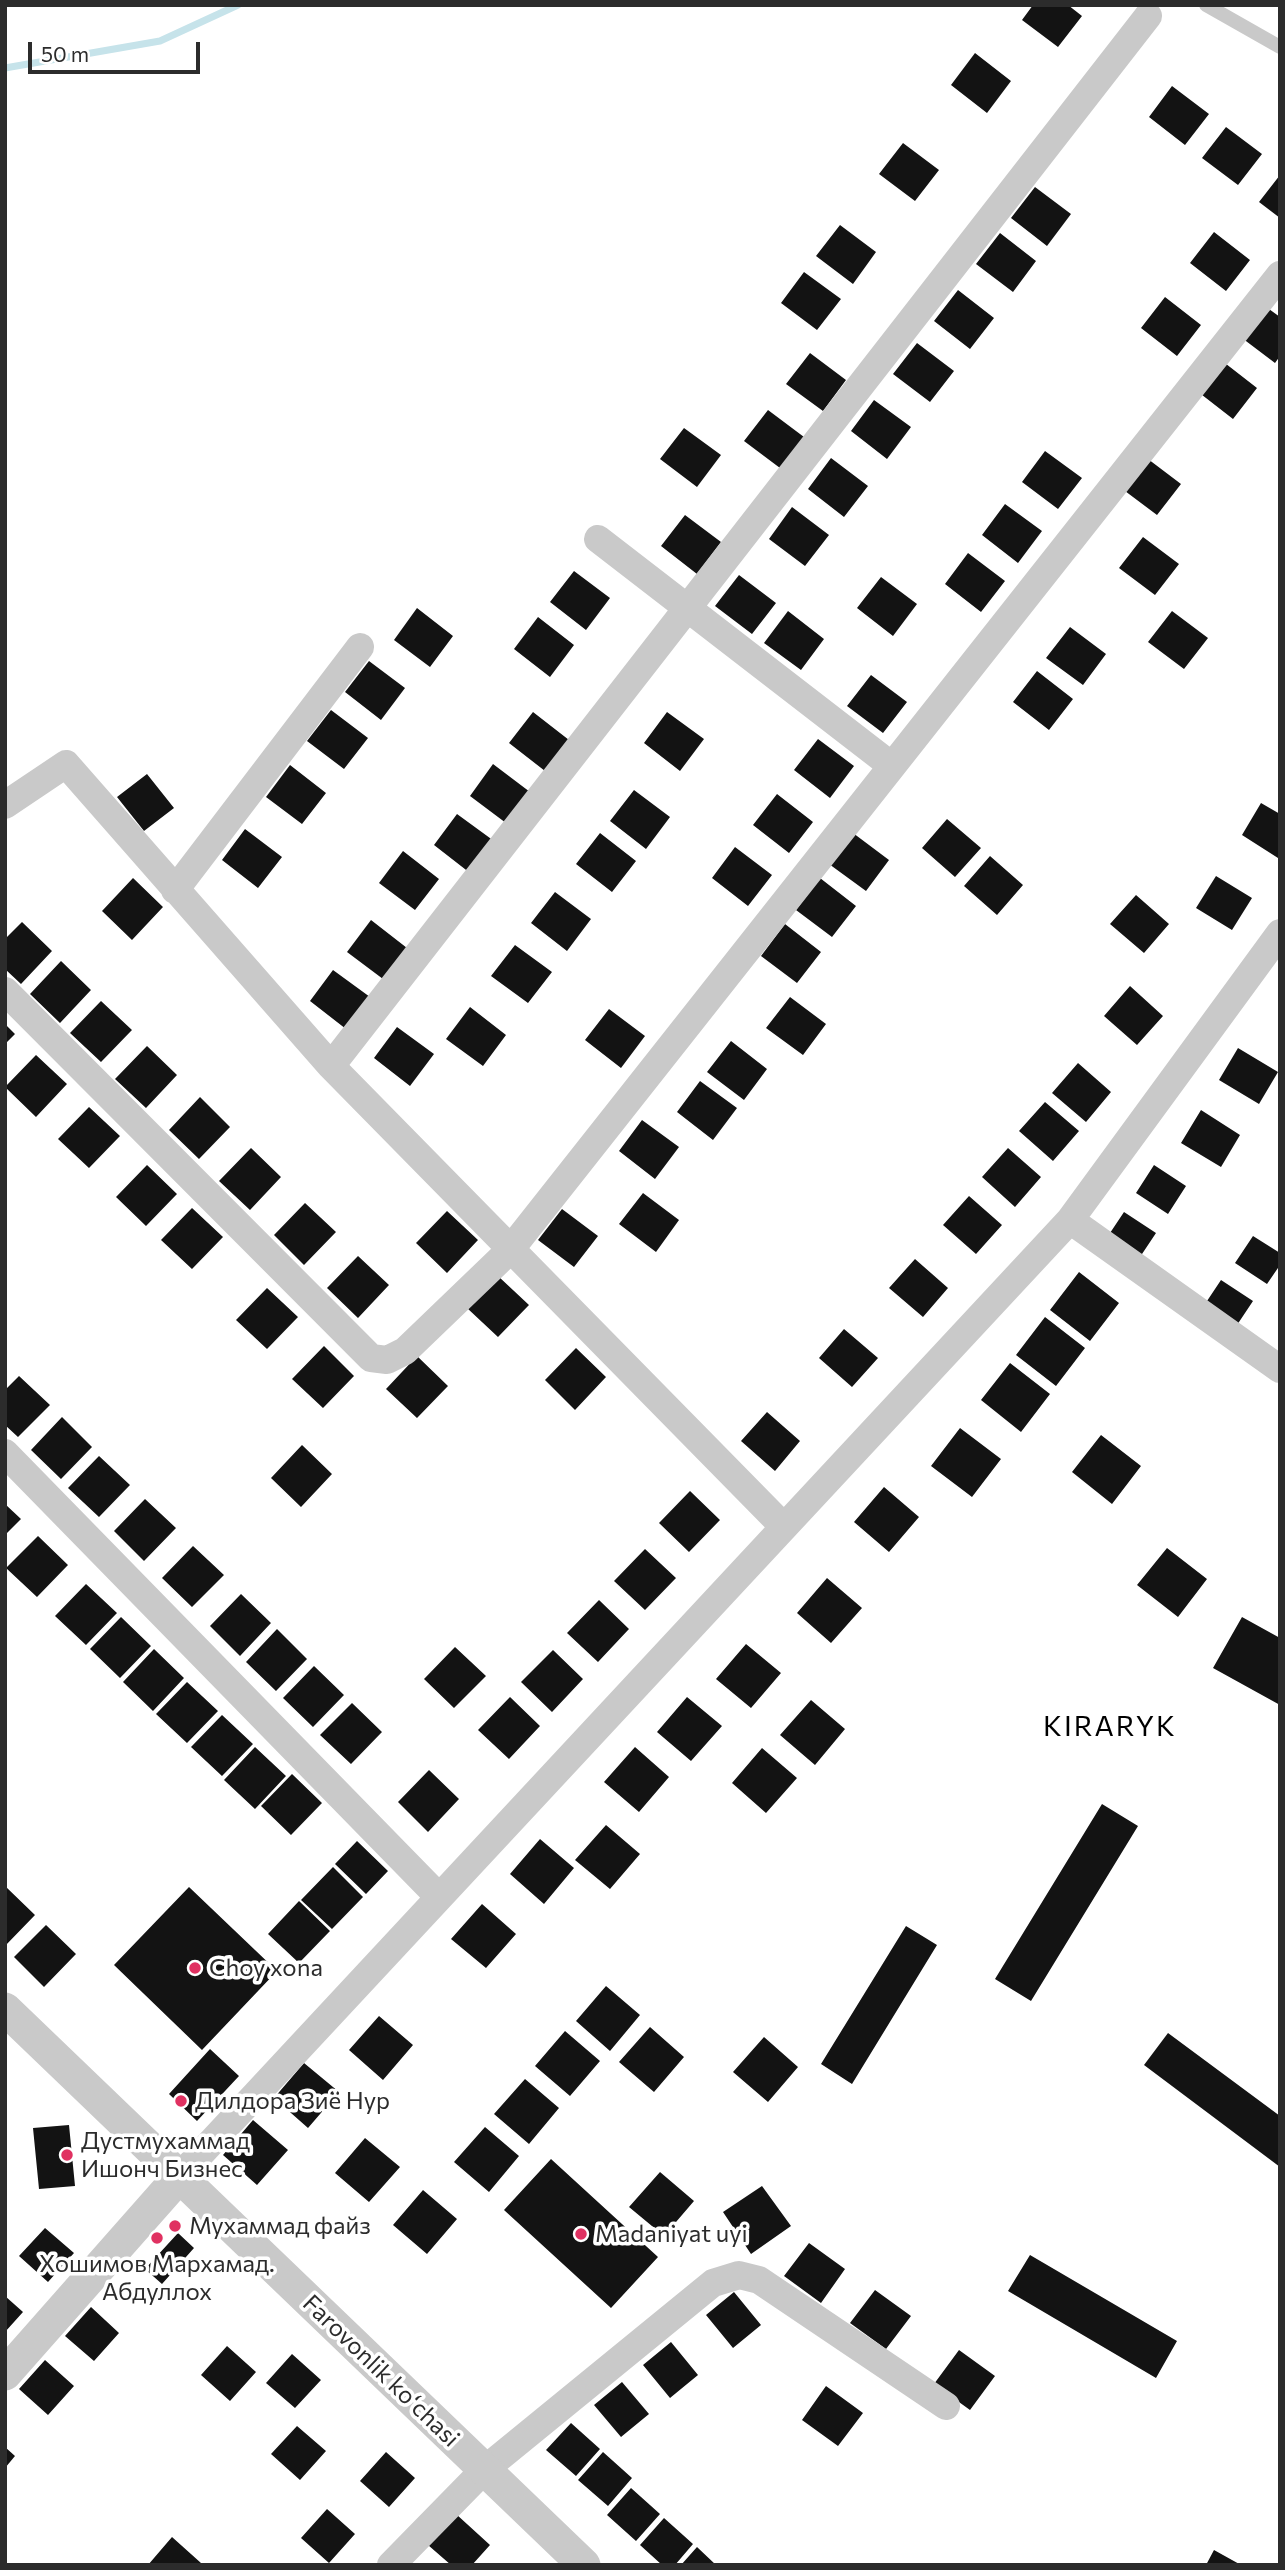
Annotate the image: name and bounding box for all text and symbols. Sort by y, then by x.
scale bar [32,28,203,72]
text: 50 m [41,41,89,66]
district label: KIRARYK [1044,1710,1176,1744]
place label: Choy xona [209,1954,323,1982]
marker: Choy xona [187,1960,203,1976]
place label: Дилдора Зиё Нур [195,2087,390,2115]
marker: Дилдора Зиё Нур [173,2093,189,2109]
place label: Дустмухаммад Ишонч Бизнес [81,2127,250,2183]
marker: Дустмухаммад Ишонч Бизнес [59,2147,75,2163]
place label: Мухаммад файз [189,2212,371,2240]
marker: Мухаммад файз [167,2218,183,2234]
place label: Madaniyat uyi [595,2220,748,2248]
marker: Madaniyat uyi [573,2226,589,2242]
marker: Хошимов Мархамад. Абдуллох [149,2230,165,2246]
place label: Хошимов Мархамад. Абдуллох [39,2250,275,2306]
street label: Farovonlik koʻchasi [297,2289,465,2453]

